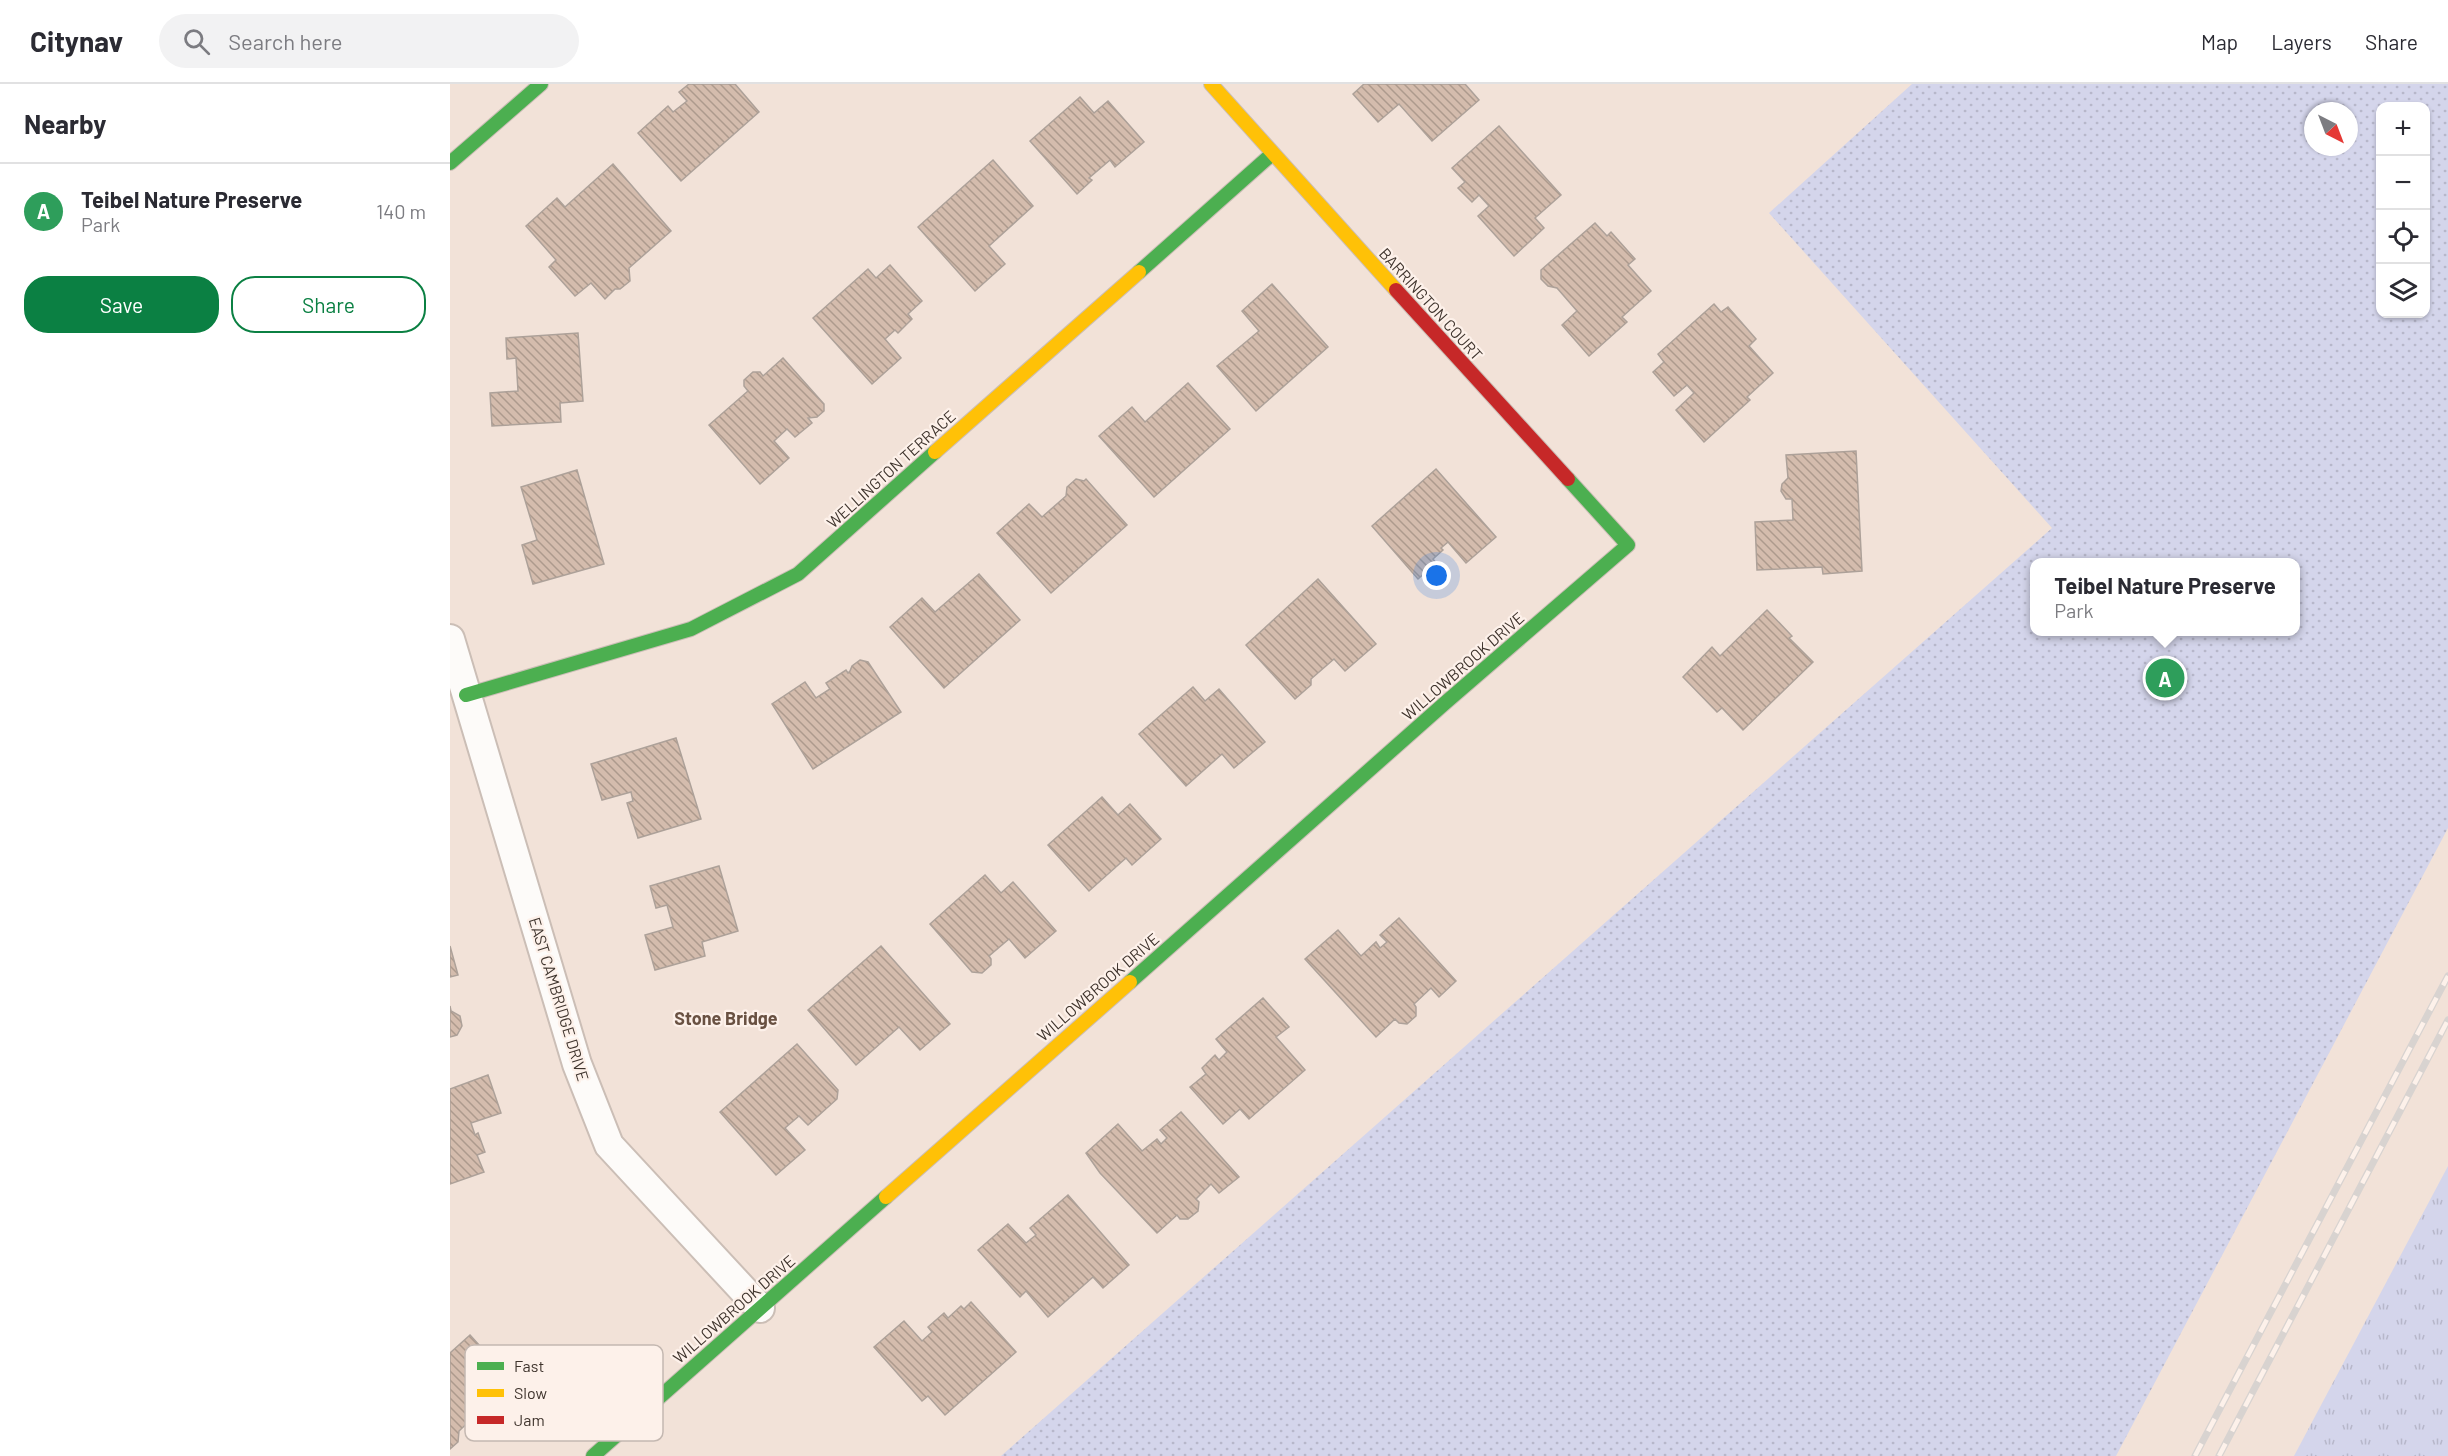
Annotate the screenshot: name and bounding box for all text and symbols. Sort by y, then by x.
search box [159,14,579,68]
text: Citynav [30,24,123,58]
icon: search [180,25,213,58]
text: Search here [228,28,343,54]
text: Map [2201,29,2238,54]
text: Layers [2271,29,2332,54]
text: Share [2365,29,2418,54]
north arrow [2304,102,2358,156]
map controls [2376,102,2430,318]
button: + [2376,102,2430,156]
text: Nearby [24,108,106,139]
button: − [2376,156,2430,210]
text: Teibel Nature Preserve [81,186,302,212]
text: A [37,199,50,223]
text: 140 m [376,199,426,223]
button: locate [2376,210,2430,264]
text: Park [81,212,120,236]
street label: BARRINGTON COURT [1376,244,1487,364]
button: layers [2376,264,2430,318]
button: Save [24,276,219,333]
button: Share [231,276,426,333]
street label: WELLINGTON TERRACE [822,406,959,531]
popup [2030,558,2300,636]
your location [1422,561,1451,590]
text: Teibel Nature Preserve [2054,572,2276,598]
text: Park [2054,598,2094,622]
street label: WILLOWBROOK DRIVE [1398,607,1528,724]
pin: A [2146,656,2184,700]
street label: EAST CAMBRIDGE DRIVE [526,915,593,1083]
street label: WILLOWBROOK DRIVE [1033,928,1163,1045]
district label: Stone Bridge [674,1007,778,1029]
street label: WILLOWBROOK DRIVE [669,1250,799,1367]
legend [465,1345,663,1441]
text: Fast [514,1356,544,1375]
text: Slow [514,1383,547,1402]
text: Jam [514,1410,545,1429]

